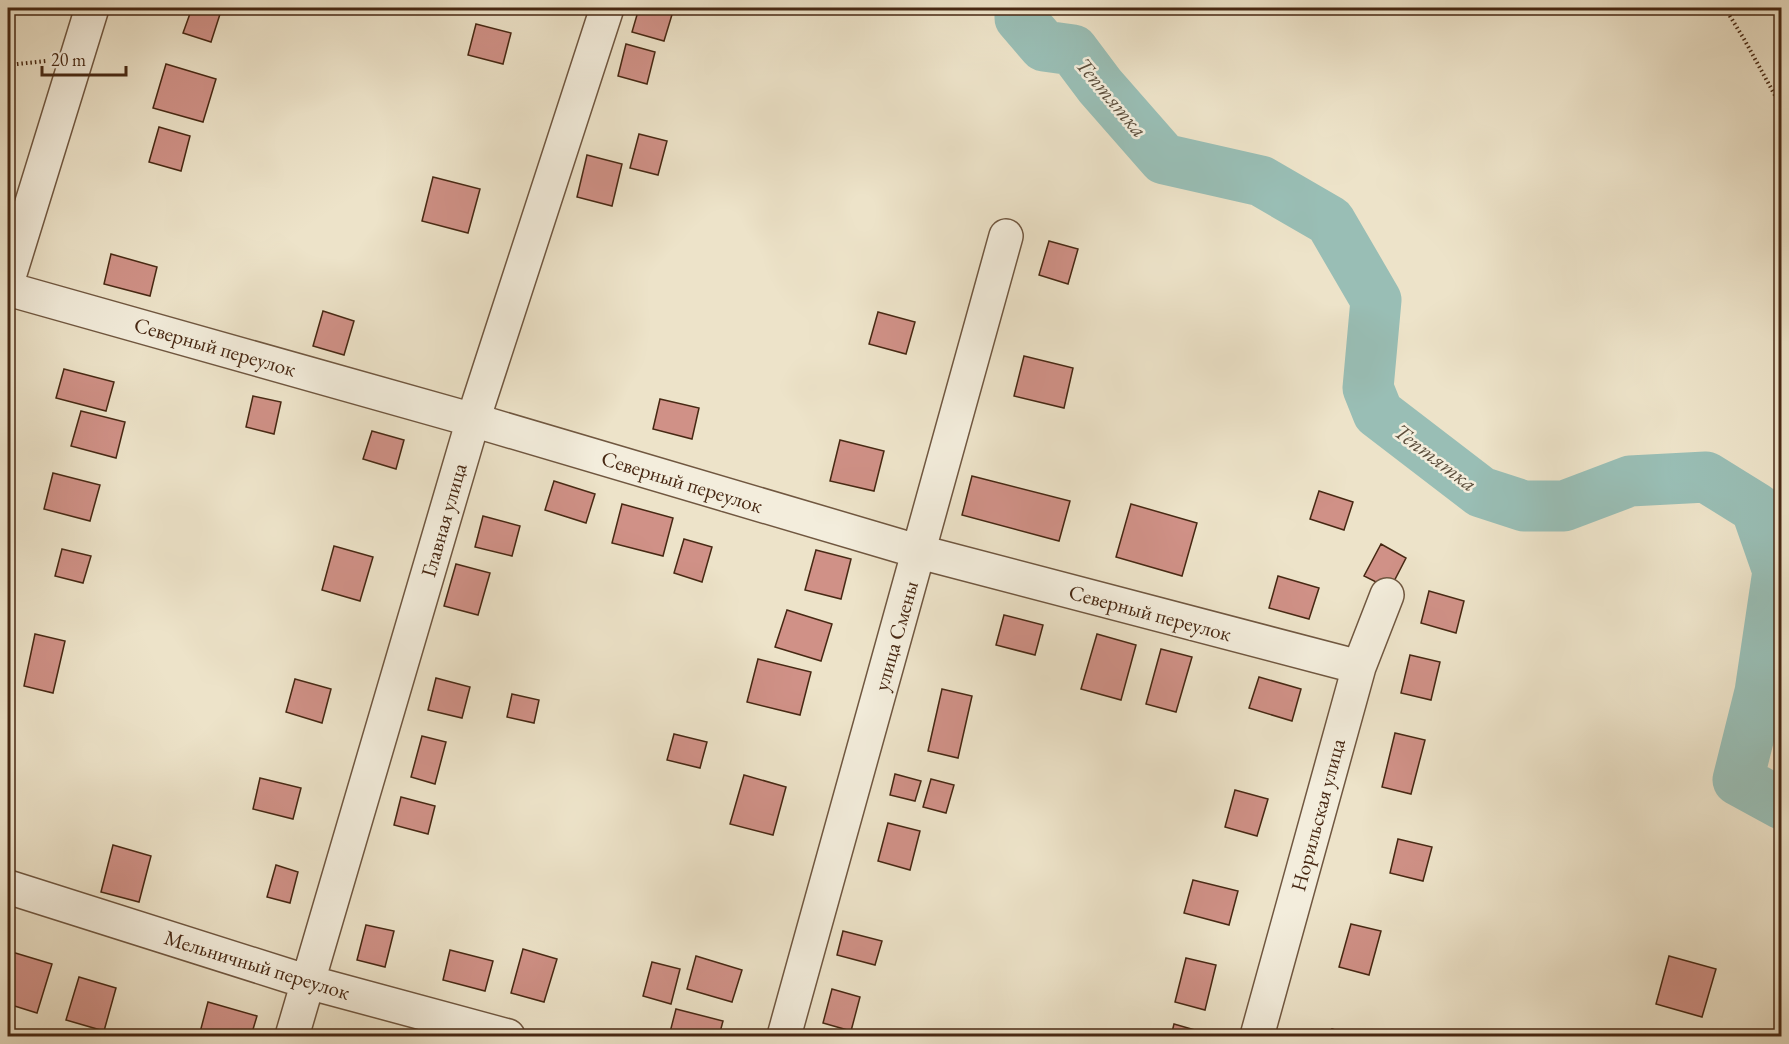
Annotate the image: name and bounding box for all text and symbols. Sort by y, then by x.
scale bar [42,39,126,77]
text: 20 m [51,48,86,71]
water label: Тептятка [1069,51,1154,144]
street label: Северный переулок [131,310,299,383]
water label: Тептятка [1388,417,1483,498]
street label: Северный переулок [598,444,766,519]
street label: Главная улица [414,459,473,580]
street label: улица Смены [867,578,924,694]
street label: Северный переулок [1066,578,1234,647]
street label: Норильская улица [1284,735,1351,894]
street label: Мельничный переулок [161,923,353,1006]

